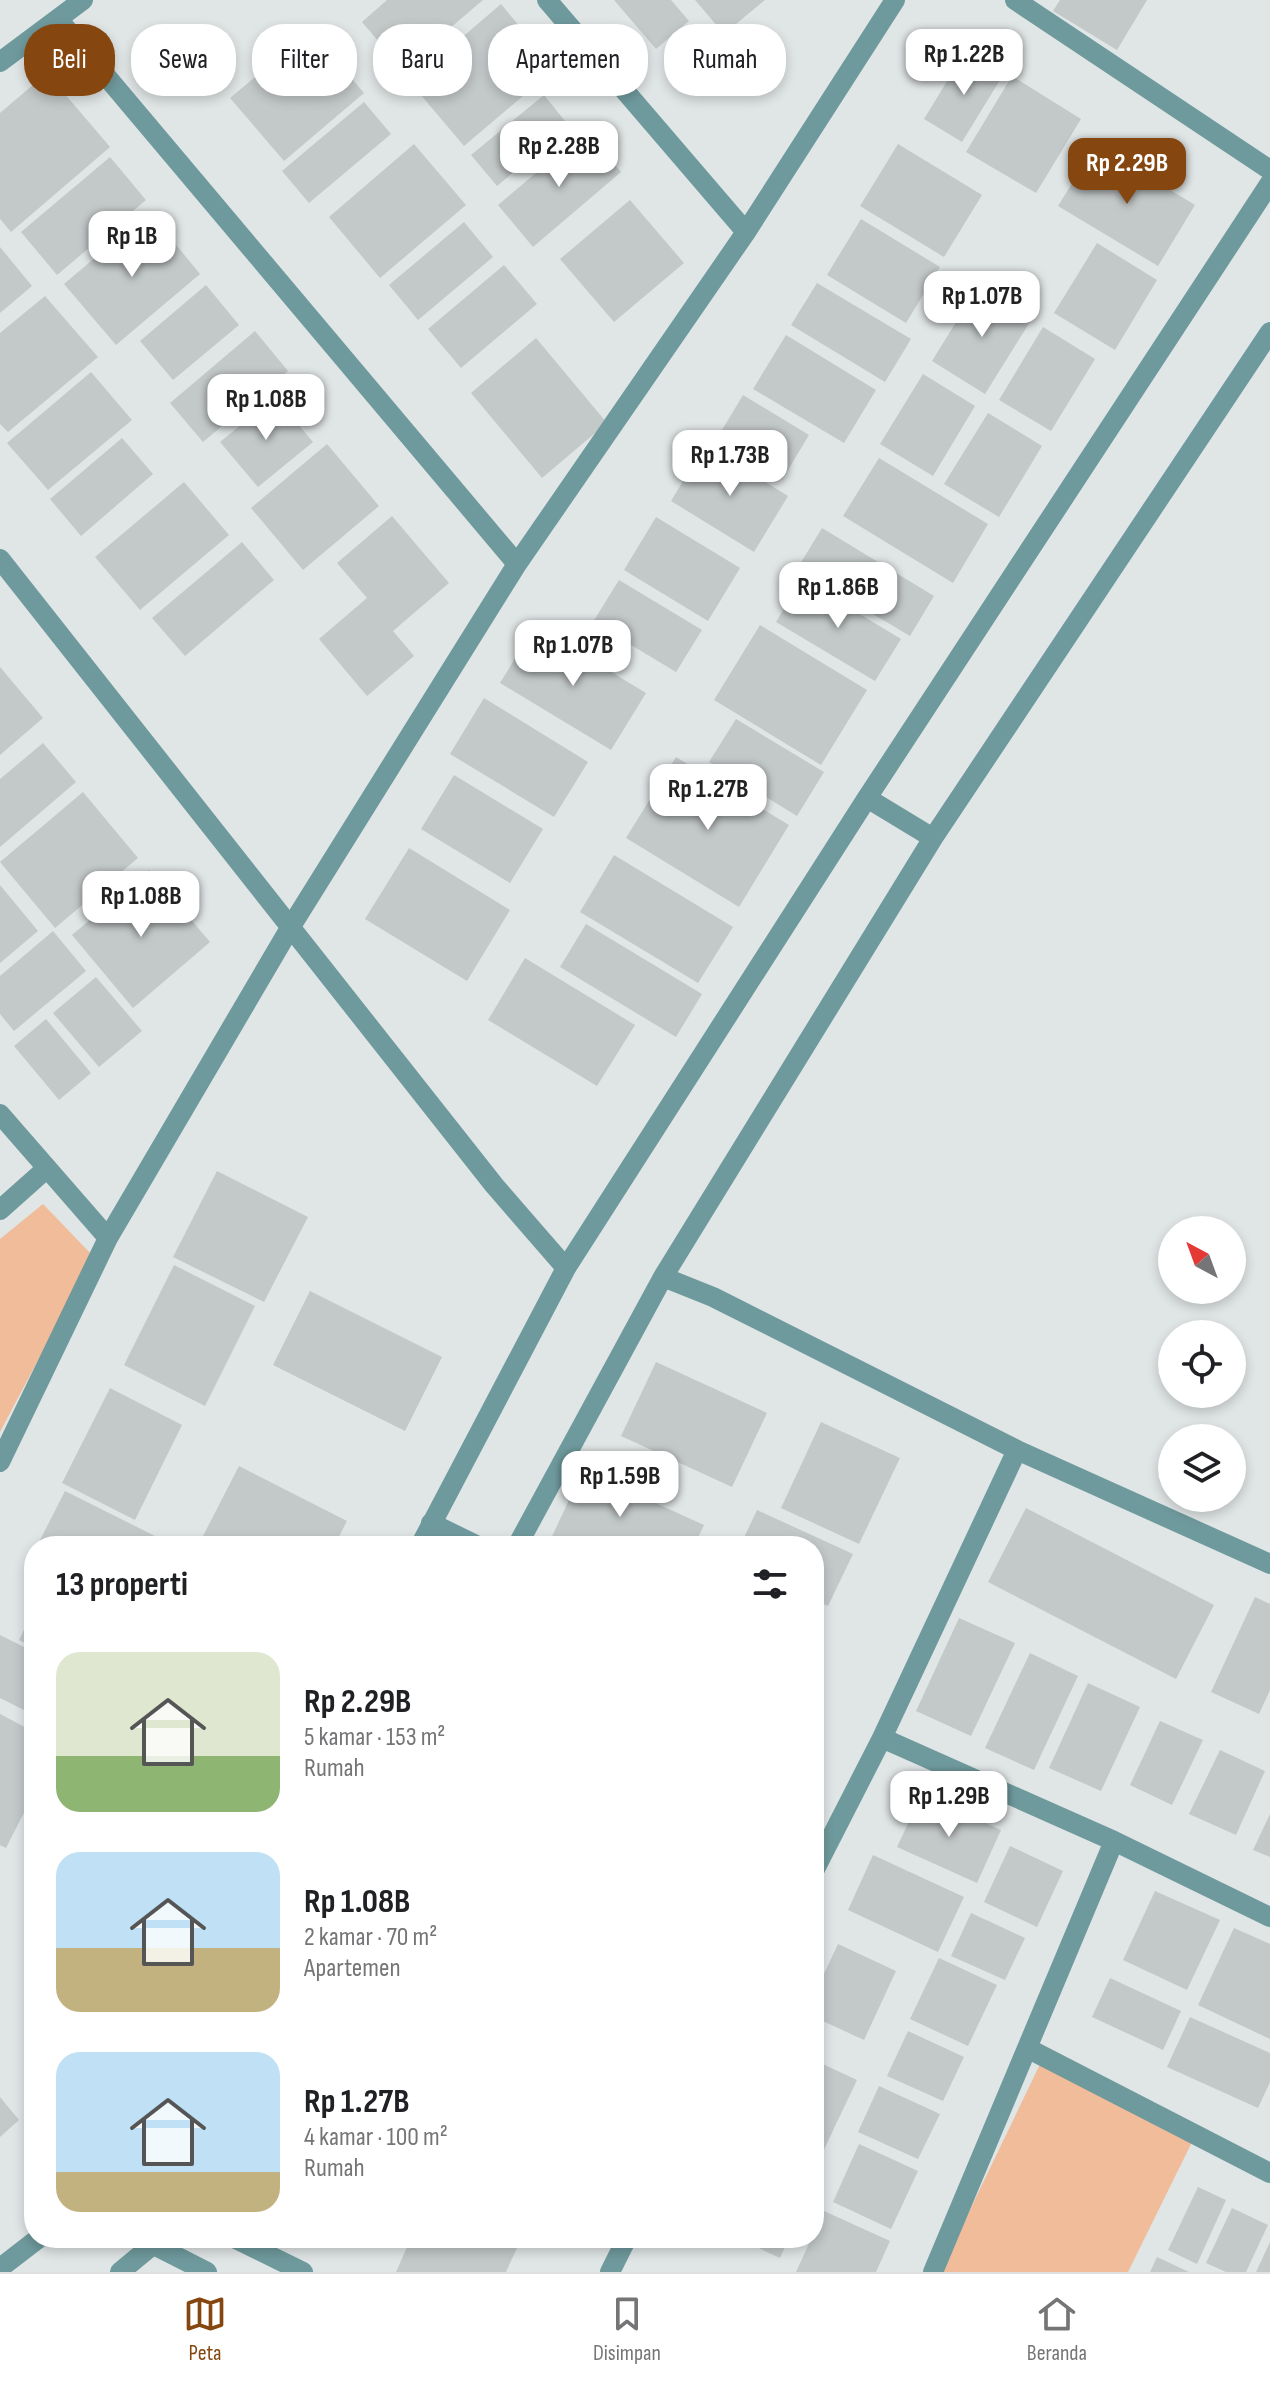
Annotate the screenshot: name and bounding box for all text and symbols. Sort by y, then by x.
chip: Beli [24,24,115,96]
chip: Sewa [131,24,236,96]
chip: Filter [252,24,357,96]
chip: Baru [373,24,472,96]
chip: Apartemen [488,24,648,96]
chip: Rumah [664,24,786,96]
pin: Rp 1.22B [881,29,1047,97]
text: Rp 1.22B [924,39,1004,70]
pin: Rp 2.28B [476,121,642,189]
text: Rp 2.28B [518,131,600,162]
pin: Rp 2.29B [1044,138,1210,206]
text: Rp 2.29B [1086,148,1168,179]
pin: Rp 1B [76,211,188,279]
text: Rp 1B [107,221,157,252]
pin: Rp 1.07B [899,271,1065,339]
text: Rp 1.07B [942,281,1022,312]
pin: Rp 1.08B [183,374,349,442]
text: Rp 1.08B [225,384,307,415]
pin: Rp 1.73B [647,430,813,498]
text: Rp 1.73B [690,440,770,471]
pin: Rp 1.86B [755,562,921,630]
text: Rp 1.86B [797,572,879,603]
pin: Rp 1.07B [490,620,656,688]
text: Rp 1.07B [533,630,613,661]
pin: Rp 1.27B [625,764,791,832]
text: Rp 1.27B [668,774,748,805]
pin: Rp 1.08B [58,871,224,939]
text: Rp 1.08B [100,881,182,912]
north arrow [1158,1216,1246,1304]
map controls [1158,1216,1246,1512]
button: locate [1158,1320,1246,1408]
button: layers [1158,1424,1246,1512]
pin: Rp 1.59B [537,1451,703,1519]
text: Rp 1.59B [580,1461,660,1492]
icon: filters [748,1562,792,1606]
text: 13 properti [56,1564,188,1605]
text: Rp 2.29B [304,1681,411,1722]
icon: home [120,1684,216,1780]
text: 5 kamar · 153 m² [304,1722,445,1753]
text: Rumah [304,1753,365,1784]
pin: Rp 1.29B [866,1771,1032,1839]
text: Rp 1.29B [908,1781,990,1812]
text: Rp 1.08B [304,1881,410,1922]
icon: home [120,1884,216,1980]
text: 2 kamar · 70 m² [304,1922,437,1953]
text: Apartemen [304,1953,401,1984]
text: Rp 1.27B [304,2081,409,2122]
icon: home [120,2084,216,2180]
text: 4 kamar · 100 m² [304,2122,448,2153]
text: Rumah [304,2153,365,2184]
tab: Peta [183,2292,227,2367]
tab: Disimpan [593,2292,661,2367]
tab: Beranda [1027,2292,1087,2367]

